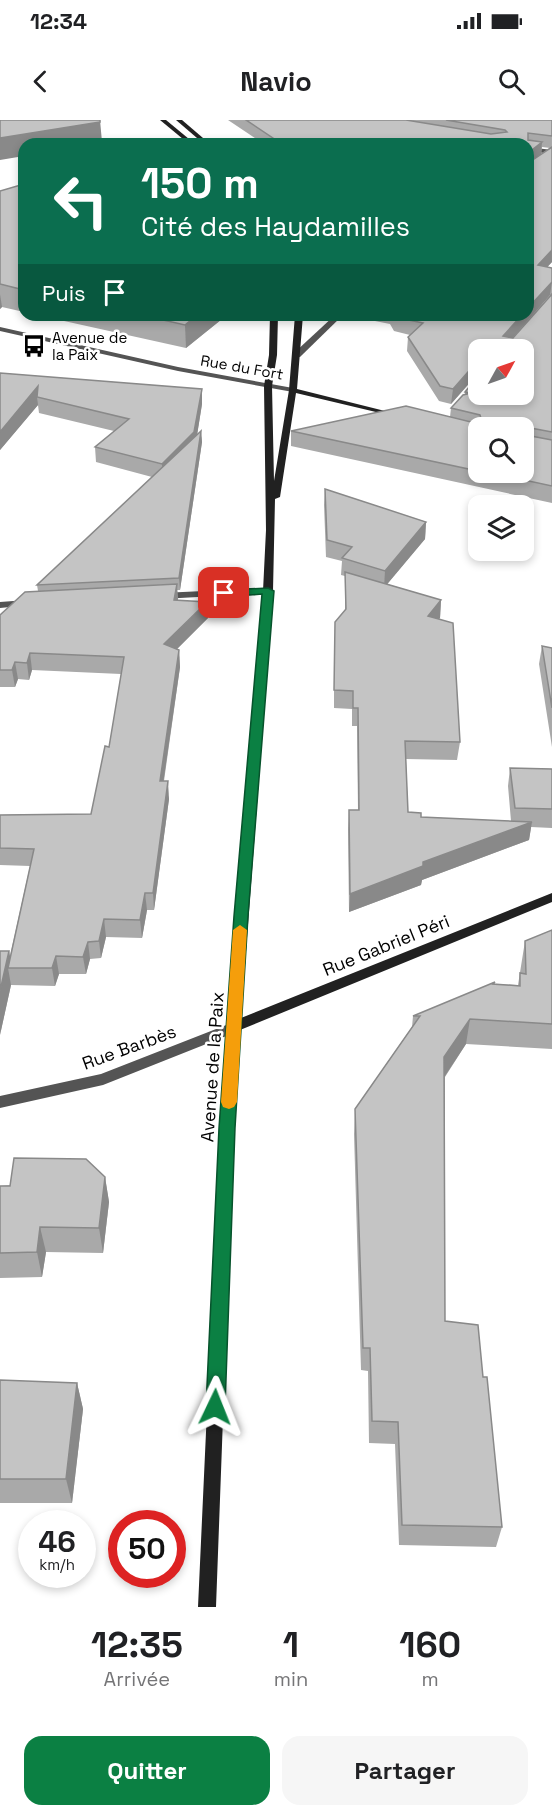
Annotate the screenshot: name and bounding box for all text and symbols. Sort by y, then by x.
text: 12:34 [30,7,87,35]
text: Navio [240,64,312,99]
icon: back [24,65,57,98]
icon: search [495,65,528,98]
text: 150 m [141,157,259,210]
icon: left [42,162,120,240]
text: Cité des Haydamilles [141,209,410,244]
icon: arrive [98,276,131,309]
text: Puis [42,279,86,307]
place label: Avenue de la Paix [52,328,127,364]
bus stop icon: Avenue de la Paix [21,333,47,359]
north arrow [468,339,534,405]
map controls [468,339,534,561]
street label: Rue du Fort [199,350,285,384]
button: search [468,417,534,483]
button: layers [468,495,534,561]
pin [198,567,249,618]
icon: arrive [207,576,240,609]
street label: Rue Gabriel Péri [319,909,453,981]
street label: Avenue de la Paix [195,991,229,1143]
street label: Rue Barbès [79,1019,179,1075]
position arrow [183,1375,247,1439]
speed limit sign: 50 [108,1510,186,1588]
text: 46 [38,1522,76,1561]
text: km/h [39,1555,75,1574]
text: 12:35 [91,1622,183,1668]
text: 1 [283,1622,299,1668]
text: 160 [399,1622,461,1668]
text: Arrivée [104,1666,170,1692]
text: min [274,1666,308,1692]
text: m [421,1666,439,1692]
button: Quitter [24,1736,270,1805]
button: Partager [282,1736,528,1805]

